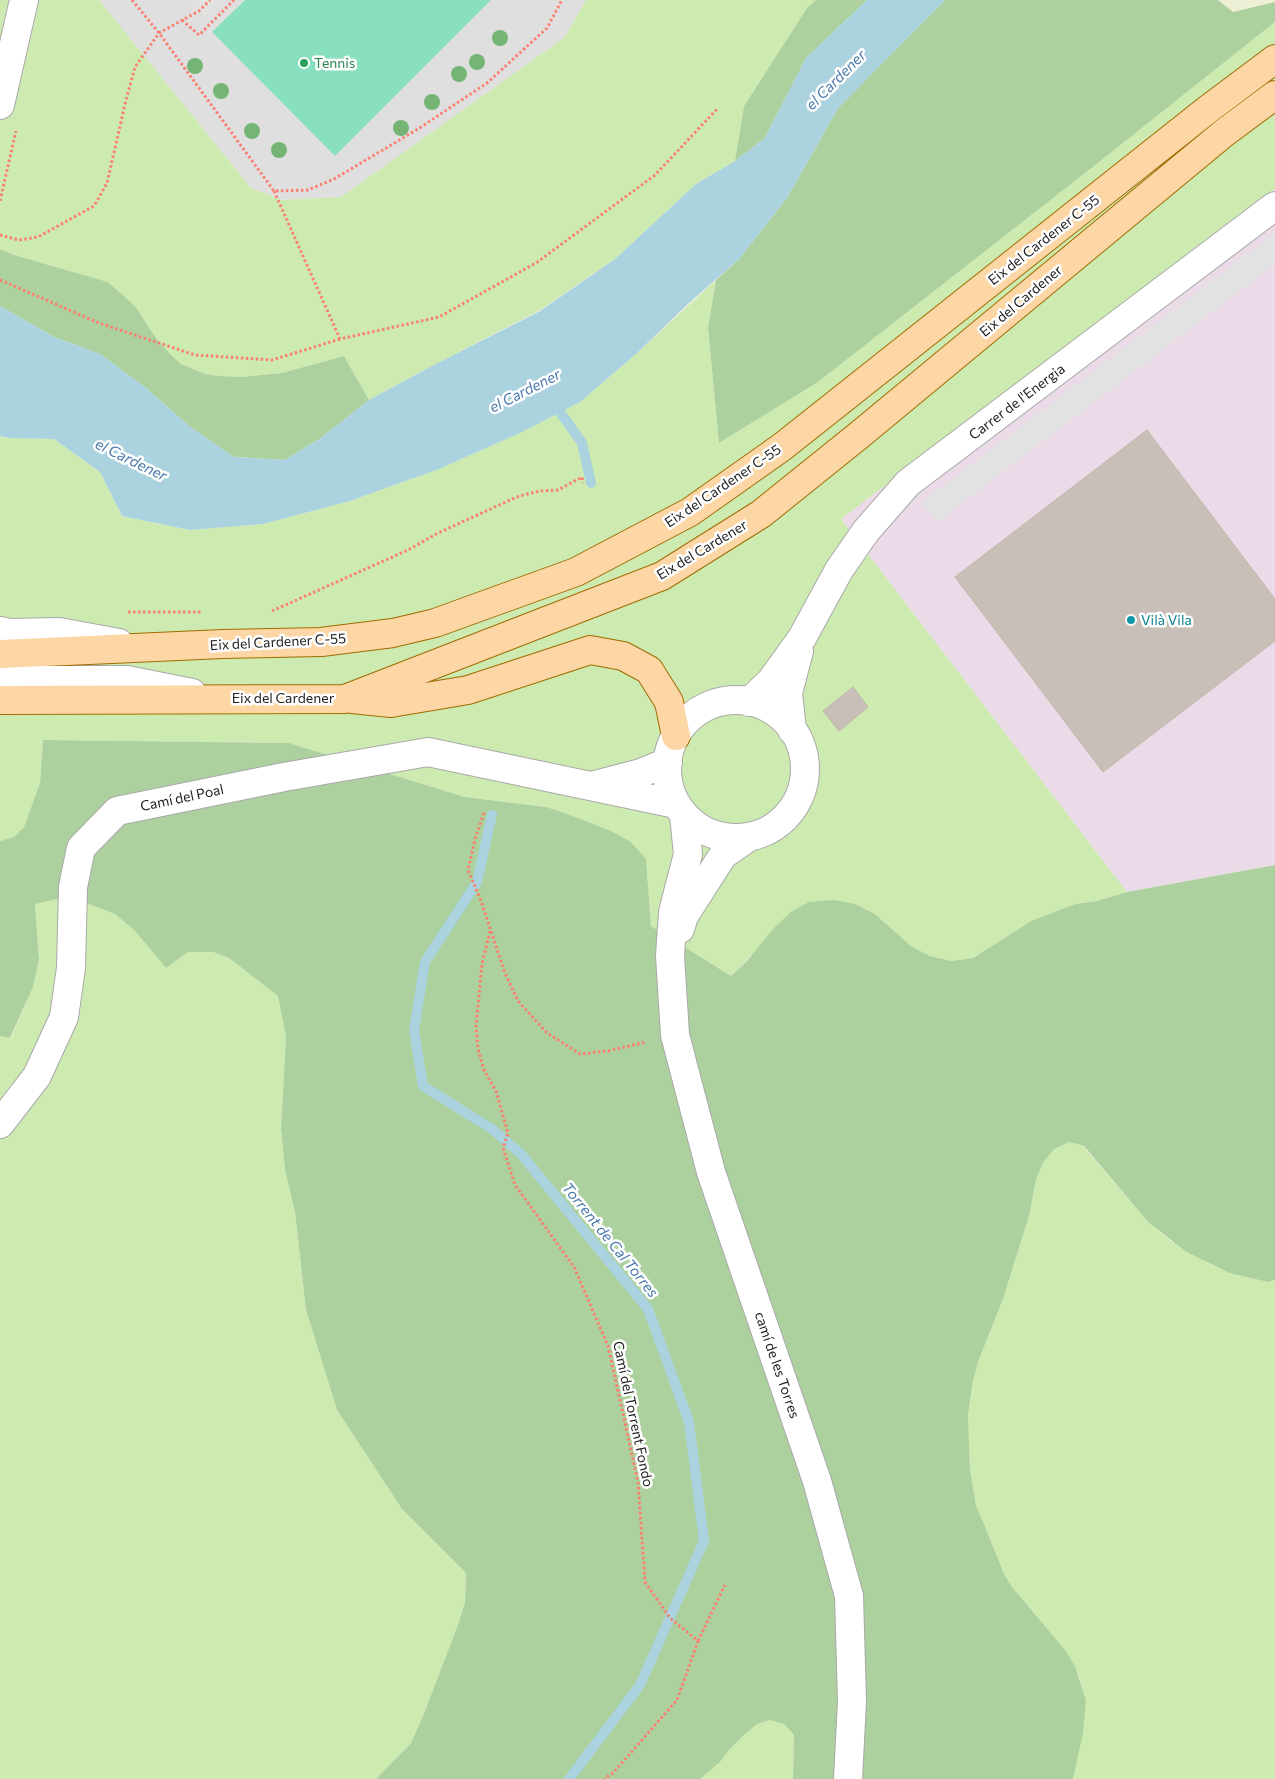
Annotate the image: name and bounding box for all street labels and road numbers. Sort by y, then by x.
street label: Eix del Cardener C-55 [985,191,1103,289]
street label: Eix del Cardener [976,262,1066,340]
street label: Carrer de l'Energia [966,360,1068,444]
street label: Eix del Cardener C-55 [662,441,784,531]
street label: Eix del Cardener [654,516,750,584]
street label: Eix del Cardener C-55 [209,630,347,654]
street label: Eix del Cardener [232,690,334,706]
street label: Camí del Poal [139,781,225,815]
street label: camí de les Torres [751,1309,803,1421]
street label: Camí del Torrent Fondo [609,1340,657,1488]

